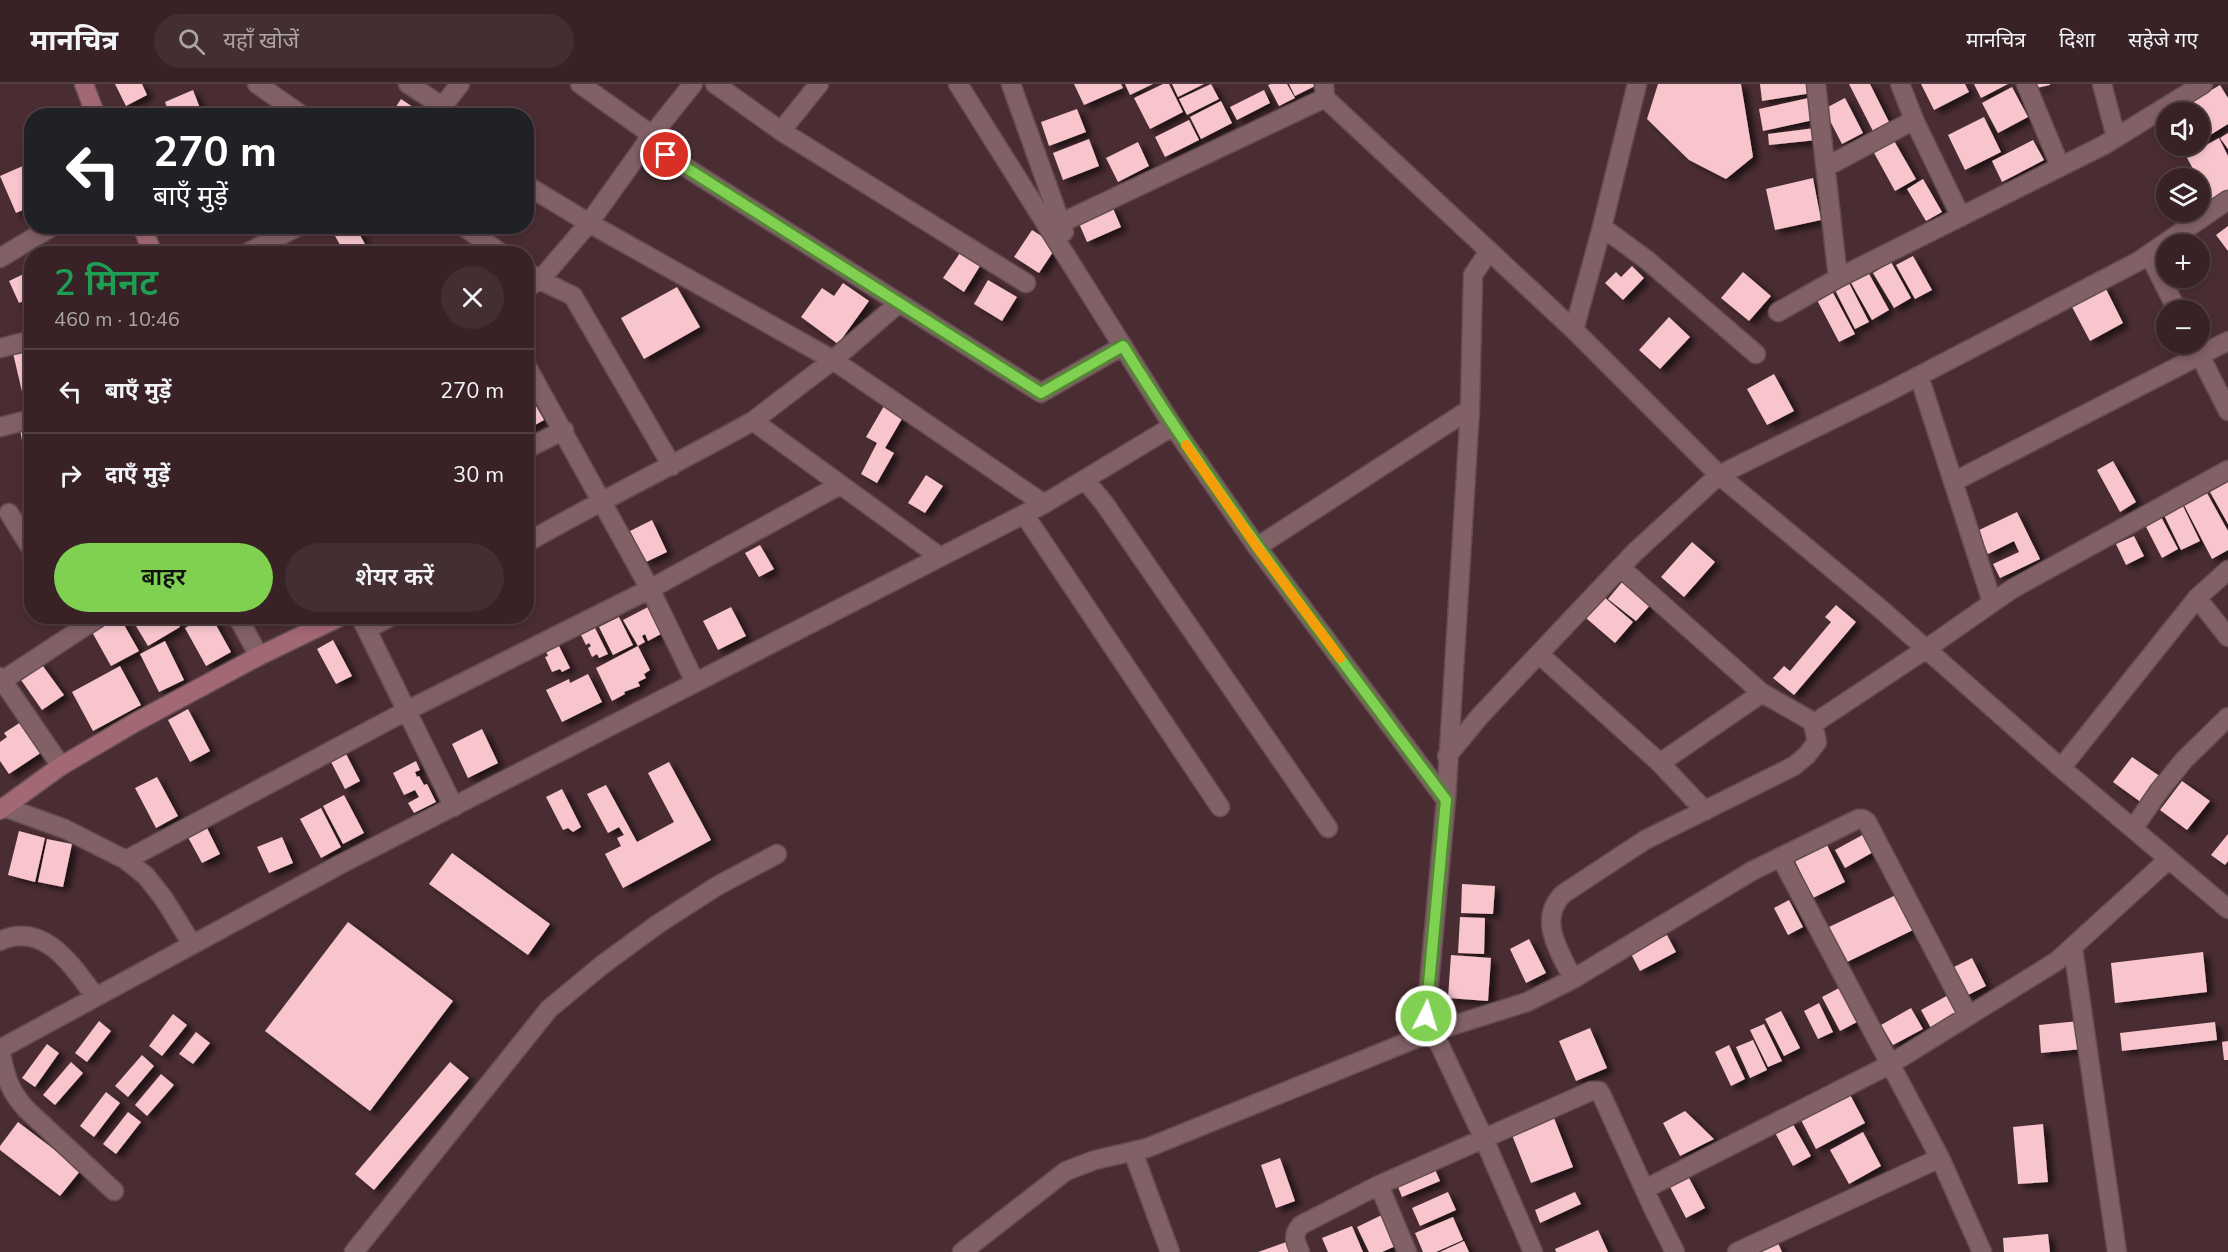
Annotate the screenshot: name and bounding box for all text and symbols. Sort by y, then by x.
search box [154,14,574,68]
text: मानचित्र [30,22,118,60]
icon: search [175,25,208,58]
text: यहाँ खोजें [223,26,299,56]
text: मानचित्र [1966,26,2026,54]
text: दिशा [2059,26,2095,54]
text: सहेजे गए [2128,26,2198,54]
map controls [2156,102,2210,354]
button: sound [2156,102,2210,156]
text: 270 m [153,124,277,181]
pin [640,129,691,180]
icon: left [54,132,132,210]
icon: arrive [649,138,682,171]
button: layers [2156,168,2210,222]
text: बाएँ मुड़ें [153,178,228,215]
button: + [2156,234,2210,288]
text: 2 मिनट [54,259,158,308]
button: close [441,266,504,329]
button: − [2156,300,2210,354]
text: 460 m · 10:46 [54,306,180,333]
icon: left [54,375,87,408]
text: बाएँ मुड़ें [105,376,171,406]
text: 270 m [440,376,504,406]
icon: right [54,459,87,492]
text: दाएँ मुड़ें [105,460,170,490]
text: 30 m [453,460,504,490]
button: बाहर [54,543,273,612]
button: शेयर करें [285,543,504,612]
position arrow [1394,984,1458,1048]

